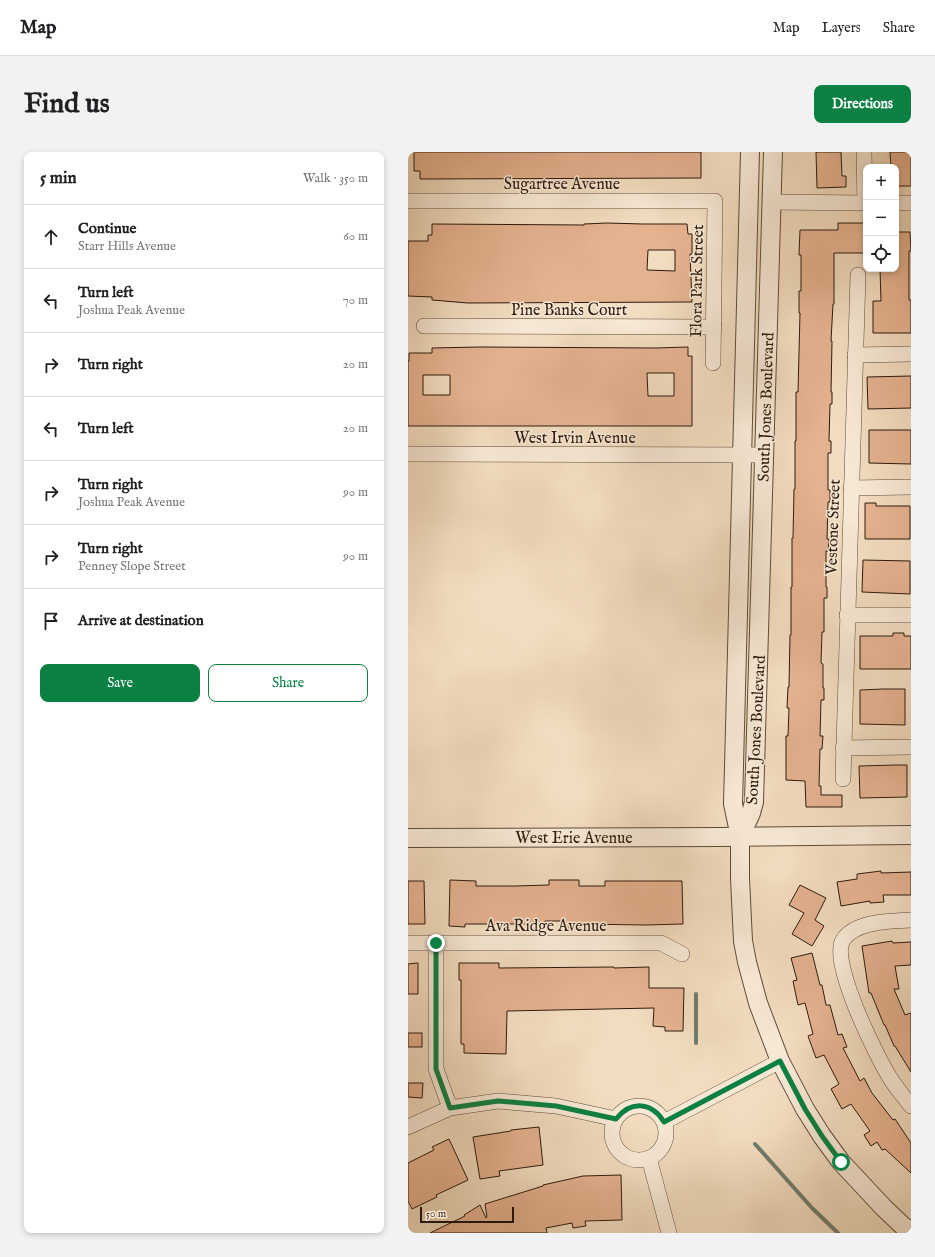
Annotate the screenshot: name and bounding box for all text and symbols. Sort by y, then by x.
text: Map [20,16,56,40]
text: Map [773,19,800,37]
text: Layers [822,19,861,37]
text: Share [883,19,915,37]
button: Directions [814,85,911,123]
text: Find us [24,87,110,122]
map controls [863,164,899,272]
button: + [863,164,899,200]
text: 5 min [40,168,77,189]
text: Walk · 350 m [303,170,368,187]
street label: Sugartree Avenue [504,175,620,195]
button: − [863,200,899,236]
text: Continue [78,219,136,238]
street label: Flora Park Street [687,224,709,338]
icon: ahead [40,226,62,248]
text: 60 m [343,228,368,245]
button: locate [863,236,899,272]
text: Starr Hills Avenue [78,238,176,255]
text: Turn left [78,283,134,302]
icon: left [40,290,62,312]
text: 70 m [343,292,368,309]
street label: Pine Banks Court [511,301,628,321]
text: Joshua Peak Avenue [78,302,185,319]
street label: South Jones Boulevard [754,331,780,482]
icon: right [40,354,62,376]
text: Turn right [78,355,143,374]
text: 20 m [343,356,368,373]
icon: left [40,418,62,440]
text: Turn left [78,419,134,438]
text: 20 m [343,420,368,437]
street label: West Irvin Avenue [514,429,636,449]
text: Turn right [78,475,143,494]
street label: Vestone Street [822,478,846,576]
icon: right [40,482,62,504]
text: 90 m [343,484,368,501]
text: Joshua Peak Avenue [78,494,185,511]
text: Turn right [78,539,143,558]
icon: right [40,546,62,568]
text: 90 m [343,548,368,565]
text: Penney Slope Street [78,558,186,575]
icon: arrive [40,610,62,632]
text: Arrive at destination [78,611,204,630]
street label: South Jones Boulevard [743,654,771,805]
button: Save [40,664,200,702]
button: Share [208,664,368,702]
street label: West Erie Avenue [515,829,633,849]
street label: Ava Ridge Avenue [484,917,607,937]
route end [427,934,445,952]
route start [832,1153,850,1171]
scale bar [420,1205,514,1224]
text: 50 m [426,1207,446,1221]

